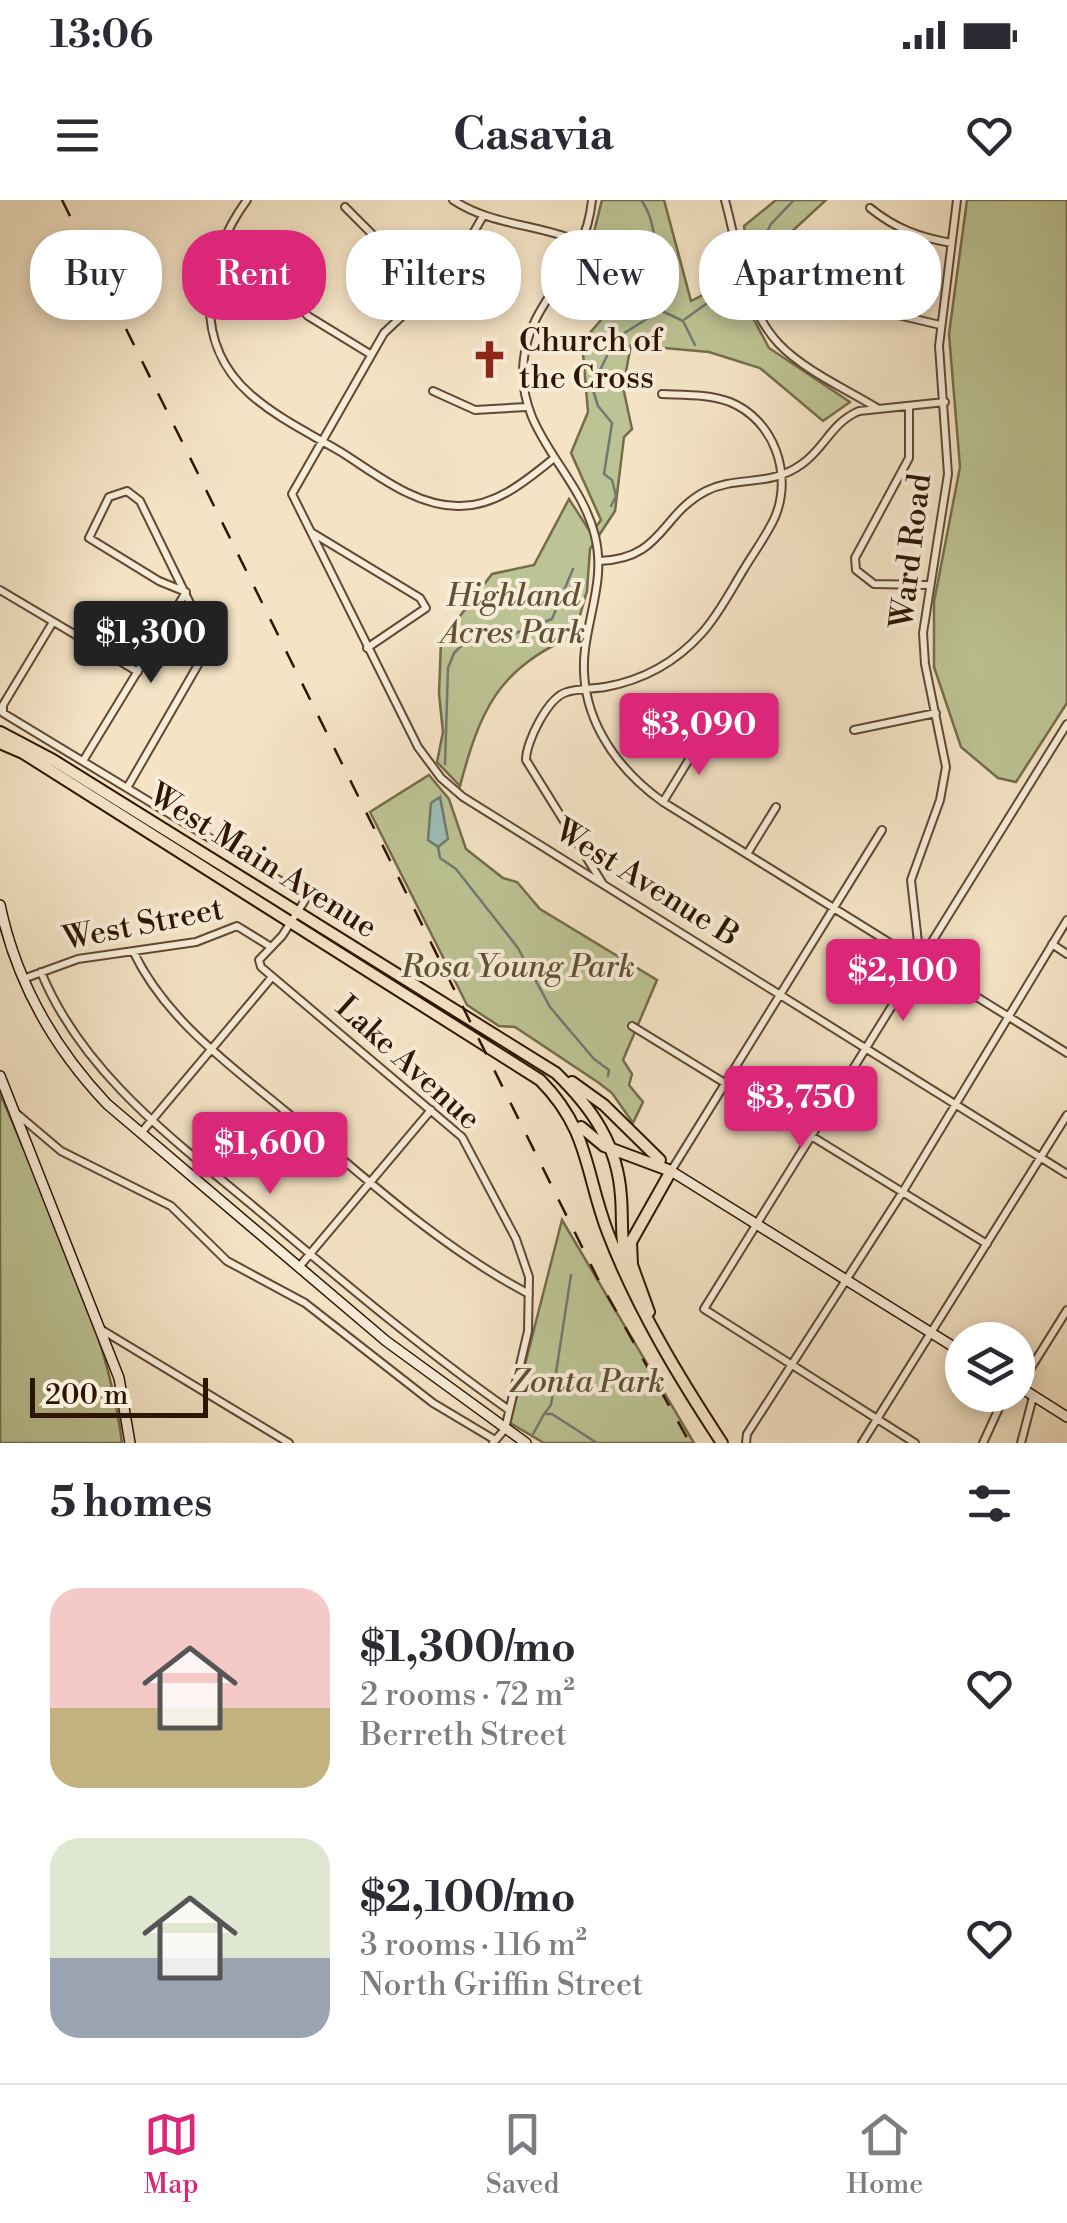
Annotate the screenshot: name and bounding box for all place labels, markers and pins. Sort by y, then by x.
place label: Church of the Cross [519,321,664,398]
church icon: Church of the Cross [468,338,510,380]
pin: $1,300 [70,601,232,686]
pin: $3,090 [618,693,780,778]
pin: $2,100 [822,939,984,1024]
pin: $3,750 [720,1066,882,1151]
pin: $1,600 [189,1112,351,1197]

